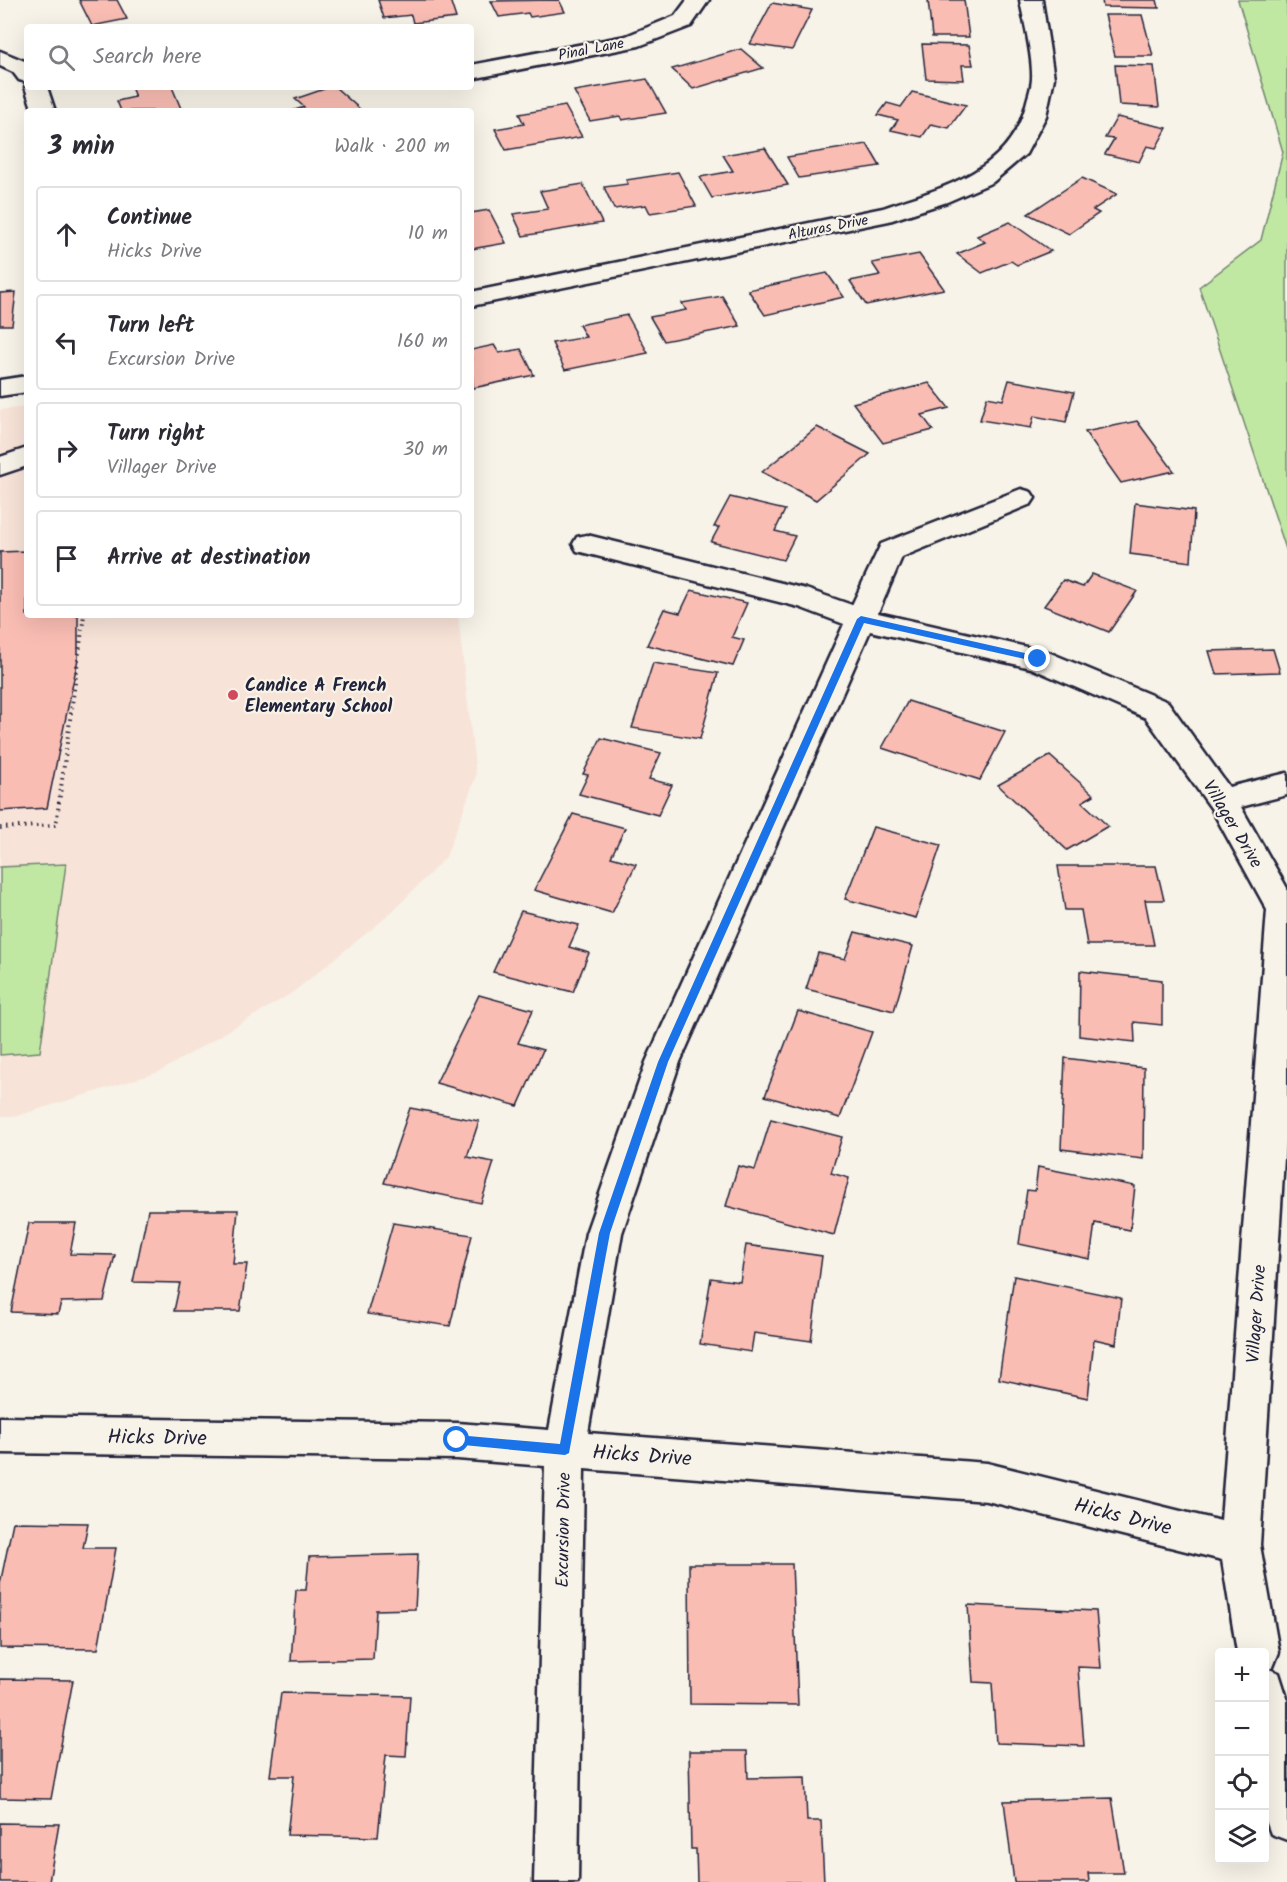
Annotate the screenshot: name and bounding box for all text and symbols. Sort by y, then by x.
search box [24,24,474,90]
street label: Pinal Lane [556,32,626,68]
text: Search here [93,40,201,75]
icon: search [45,41,78,74]
text: 3 min [48,126,115,168]
text: Walk · 200 m [334,131,450,163]
text: Continue [107,201,192,236]
street label: Alturas Drive [786,208,871,248]
icon: ahead [50,218,83,251]
text: 10 m [408,218,448,250]
text: Hicks Drive [107,236,202,268]
text: Turn left [107,309,194,344]
icon: left [50,326,83,359]
text: 160 m [397,326,448,358]
text: Excursion Drive [107,344,235,376]
text: Turn right [107,417,205,452]
icon: right [50,434,83,467]
text: 30 m [403,434,448,466]
text: Villager Drive [107,452,216,484]
text: Arrive at destination [107,541,310,576]
icon: arrive [50,542,83,575]
route end [1024,645,1050,671]
place label: Candice A French Elementary School [245,672,392,722]
marker: Candice A French Elementary School [226,688,240,702]
street label: Villager Drive [1194,775,1270,874]
street label: Villager Drive [1240,1264,1275,1364]
street label: Hicks Drive [107,1421,208,1456]
route start [443,1426,469,1452]
street label: Hicks Drive [591,1437,693,1476]
street label: Excursion Drive [549,1472,580,1588]
street label: Hicks Drive [1070,1489,1175,1546]
map controls [1215,1648,1269,1864]
button: + [1215,1648,1269,1702]
button: − [1215,1702,1269,1756]
button: locate [1215,1756,1269,1810]
button: layers [1215,1810,1269,1864]

